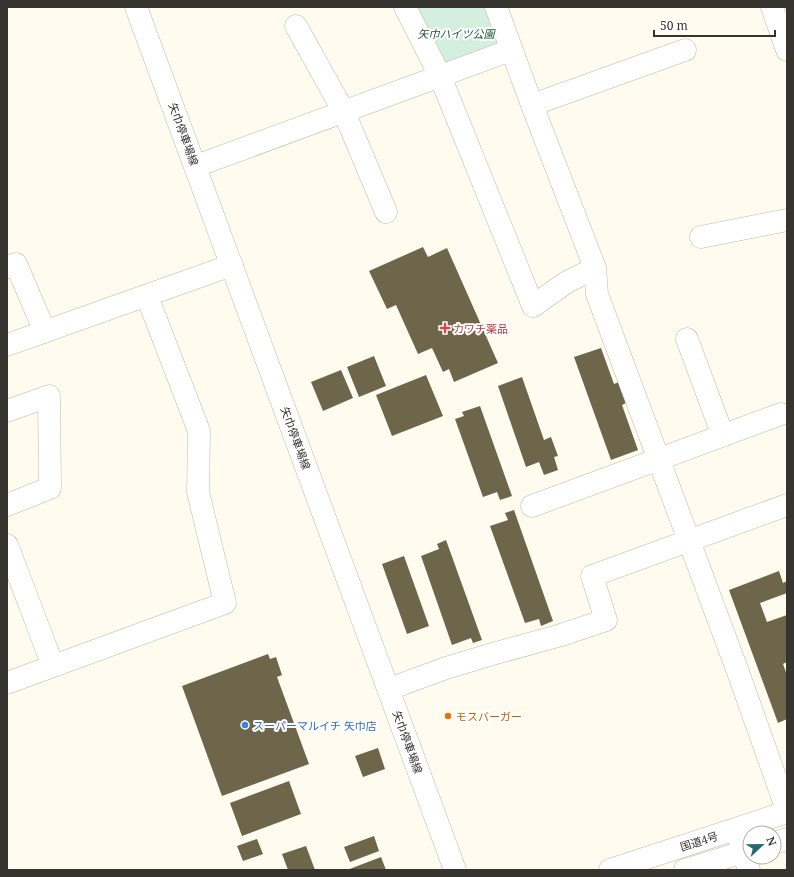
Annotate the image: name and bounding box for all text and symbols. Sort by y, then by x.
scale bar [654,12,775,38]
text: 50 m [660,17,688,34]
park label: 矢巾ハイツ公園 [418,26,496,41]
street label: 矢巾停車場線 [166,100,202,168]
place label: カワチ薬品 [453,321,508,336]
marker: カワチ薬品 [440,323,450,333]
street label: 矢巾停車場線 [278,404,314,472]
street label: 矢巾停車場線 [390,708,426,776]
place label: モスバーガー [456,709,522,724]
marker: モスバーガー [443,711,453,721]
place label: スーパーマルイチ 矢巾店 [253,718,377,733]
marker: スーパーマルイチ 矢巾店 [240,720,250,730]
north arrow [742,825,782,865]
street label: 国道4号 [678,828,720,854]
text: N [763,834,780,848]

